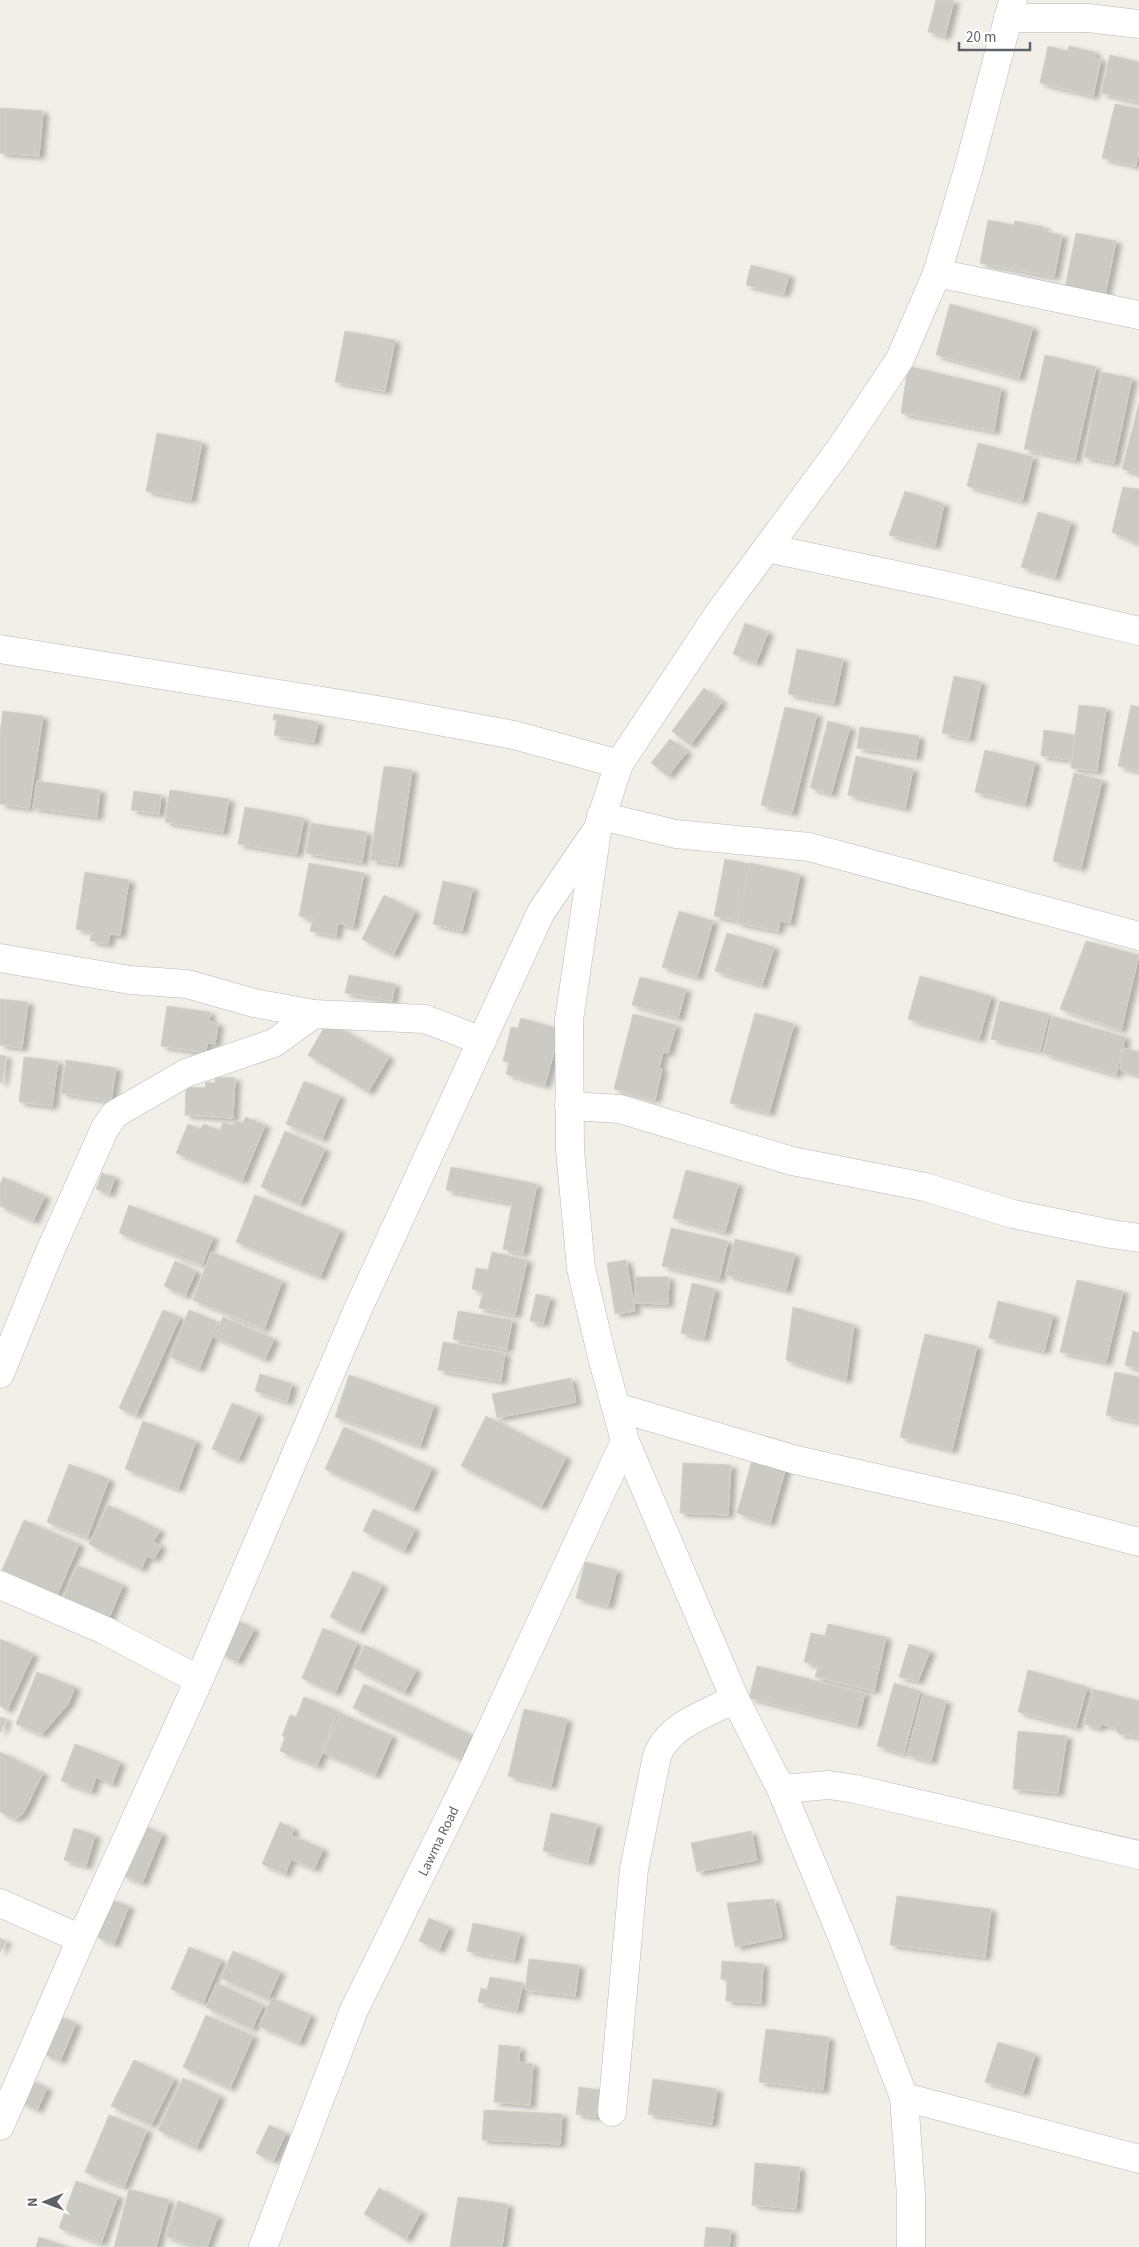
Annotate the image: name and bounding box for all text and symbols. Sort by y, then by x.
scale bar [959,20,1030,52]
text: 20 m [966,27,996,48]
street label: Lawma Road [413,1803,464,1880]
north arrow [20,2177,70,2227]
text: N [23,2197,43,2207]

